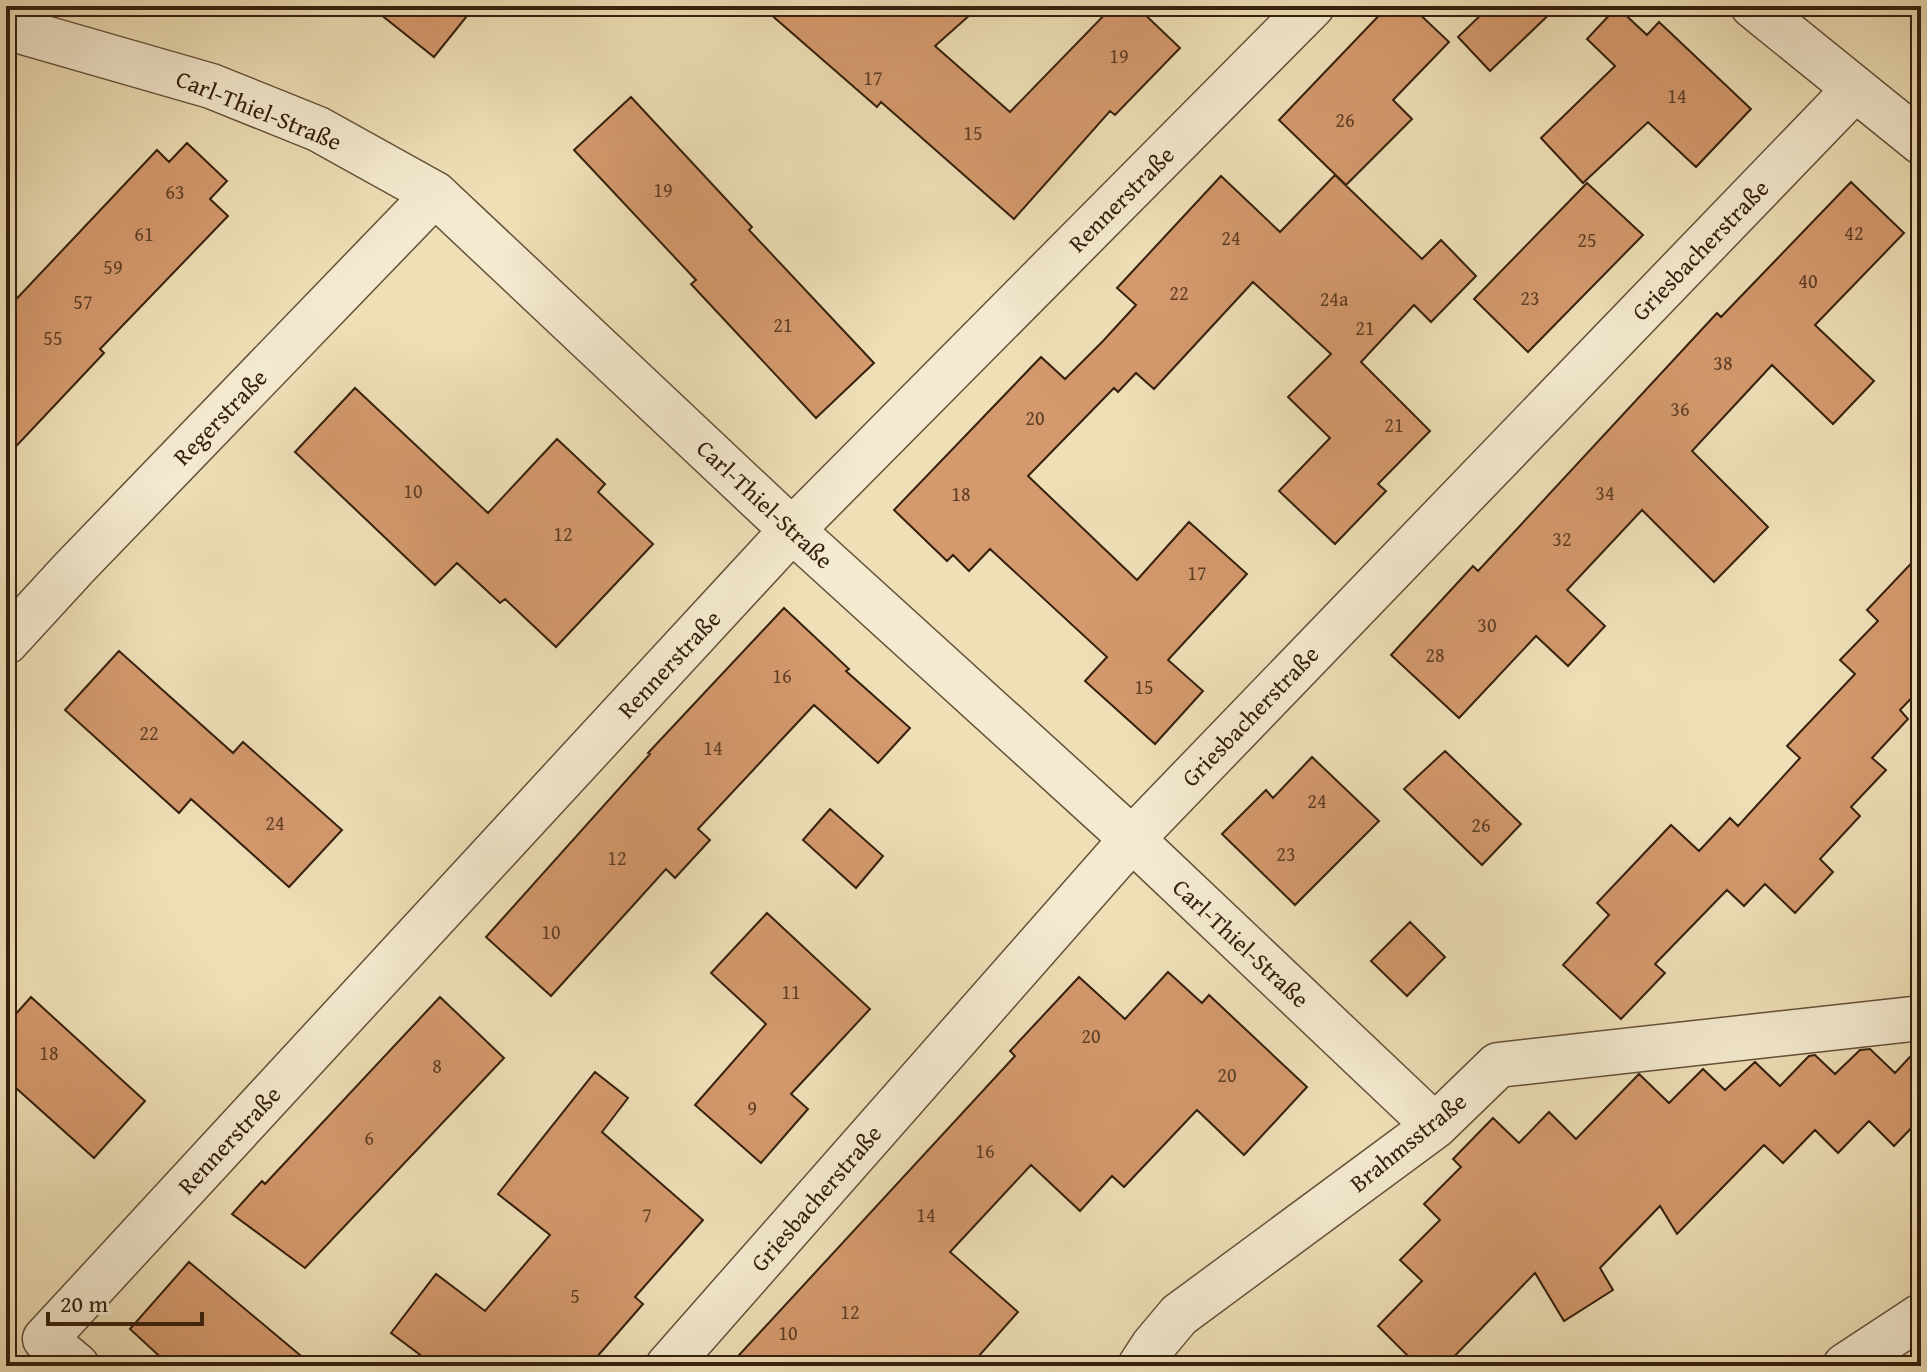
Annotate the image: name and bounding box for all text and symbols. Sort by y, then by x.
house number: 19 [1109,41,1129,70]
street label: Carl-Thiel-Straße [171,61,347,159]
house number: 17 [863,63,883,92]
house number: 14 [1667,81,1687,110]
house number: 26 [1335,105,1355,134]
house number: 15 [963,118,983,147]
street label: Rennerstraße [1060,138,1182,260]
street label: Griesbacherstraße [1623,171,1777,329]
house number: 19 [653,175,673,204]
house number: 63 [165,177,185,206]
house number: 42 [1844,218,1864,247]
house number: 61 [134,219,154,248]
house number: 24 [1221,223,1241,252]
house number: 25 [1577,225,1597,254]
house number: 59 [103,252,123,281]
house number: 40 [1798,266,1818,295]
house number: 22 [1169,278,1189,307]
house number: 23 [1520,283,1540,312]
house number: 24a [1320,284,1349,313]
house number: 57 [73,287,93,316]
house number: 21 [773,310,793,339]
house number: 21 [1355,313,1375,342]
house number: 55 [43,323,63,352]
house number: 38 [1713,348,1733,377]
street label: Regerstraße [165,361,275,473]
house number: 36 [1670,394,1690,423]
house number: 20 [1025,403,1045,432]
house number: 21 [1384,410,1404,439]
street label: Carl-Thiel-Straße [689,431,841,577]
house number: 10 [403,476,423,505]
house number: 34 [1595,478,1615,507]
house number: 18 [951,479,971,508]
house number: 12 [553,519,573,548]
house number: 32 [1552,524,1572,553]
house number: 17 [1187,558,1207,587]
street label: Rennerstraße [609,602,729,726]
house number: 30 [1477,610,1497,639]
street label: Griesbacherstraße [1173,637,1327,795]
house number: 28 [1425,640,1445,669]
house number: 16 [772,661,792,690]
house number: 15 [1134,672,1154,701]
house number: 22 [139,718,159,747]
house number: 14 [703,733,723,762]
house number: 24 [1307,786,1327,815]
house number: 24 [265,808,285,837]
house number: 26 [1471,810,1491,839]
house number: 23 [1276,839,1296,868]
house number: 12 [607,843,627,872]
street label: Carl-Thiel-Straße [1165,870,1317,1016]
house number: 10 [541,917,561,946]
house number: 11 [781,977,801,1006]
house number: 20 [1081,1021,1101,1050]
house number: 18 [39,1038,59,1067]
house number: 8 [432,1051,442,1080]
house number: 20 [1217,1060,1237,1089]
street label: Rennerstraße [169,1078,289,1202]
street label: Brahmsstraße [1342,1084,1474,1200]
house number: 9 [747,1093,757,1122]
street label: Griesbacherstraße [742,1117,890,1279]
house number: 6 [364,1123,374,1152]
house number: 16 [975,1136,995,1165]
house number: 7 [642,1200,652,1229]
house number: 14 [916,1200,936,1229]
scale bar [48,1276,202,1326]
house number: 5 [570,1281,580,1310]
text: 20 m [60,1286,108,1321]
house number: 12 [840,1297,860,1326]
house number: 10 [778,1318,798,1347]

